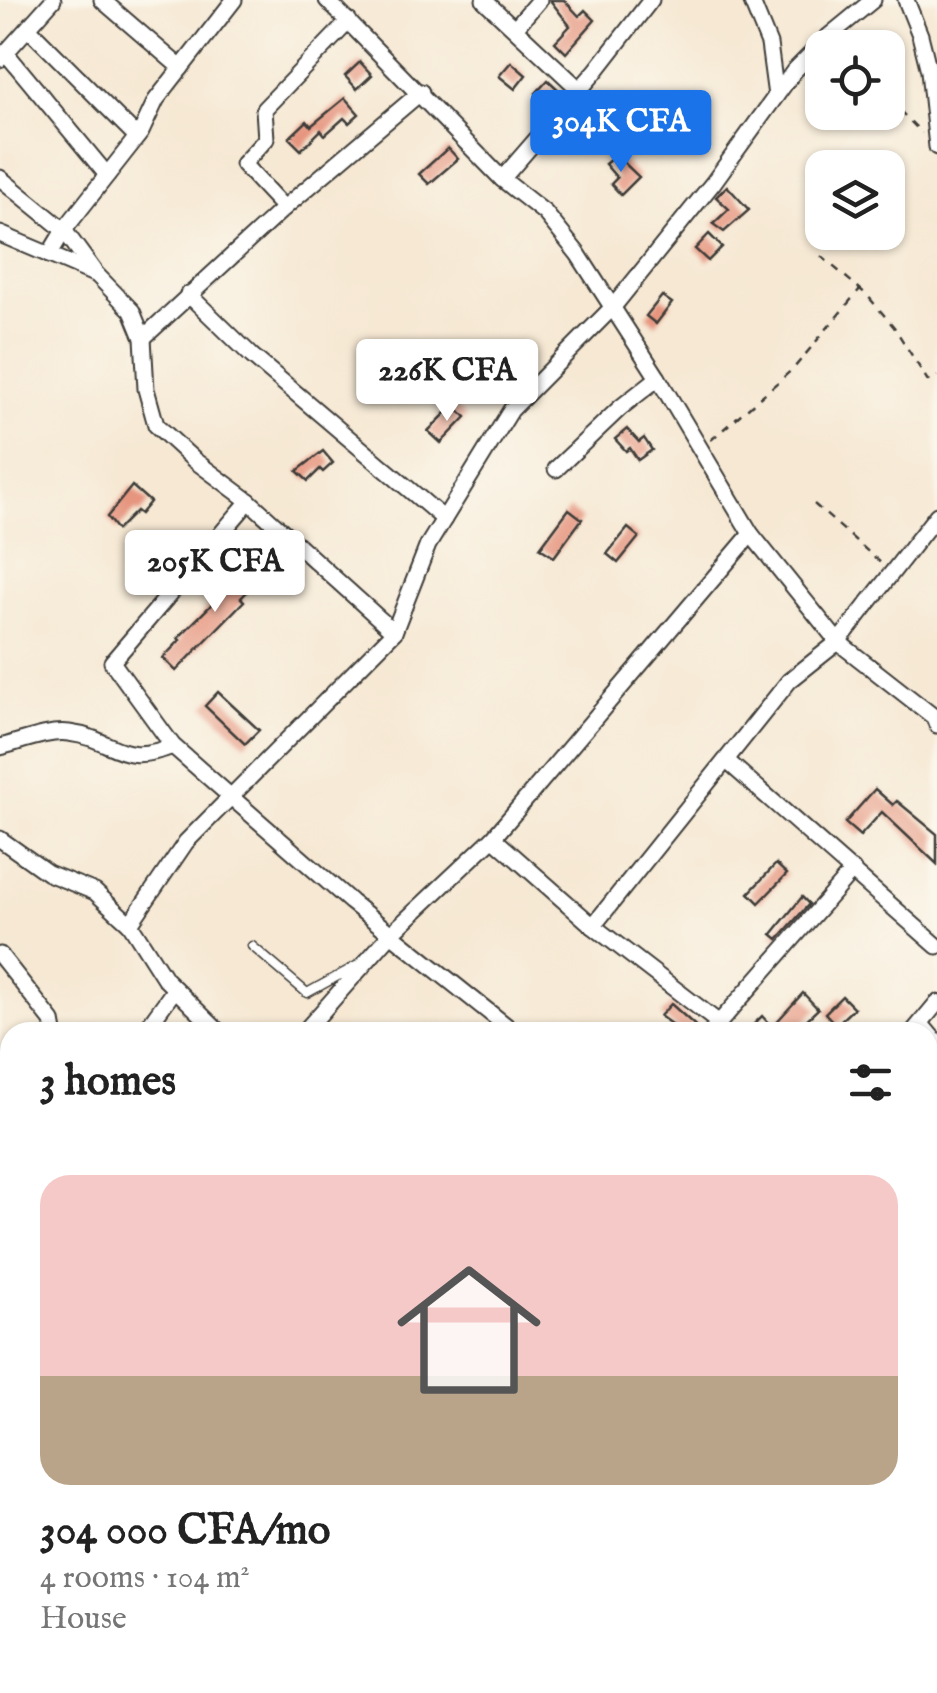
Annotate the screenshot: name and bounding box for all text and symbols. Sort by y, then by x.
map controls [805,30,905,250]
button: locate [805,30,905,130]
pin: 304K CFA [518,90,724,175]
text: 304K CFA [552,102,690,143]
button: layers [805,150,905,250]
pin: 226K CFA [344,339,550,424]
text: 226K CFA [378,351,516,392]
pin: 205K CFA [112,530,318,615]
text: 205K CFA [147,542,283,583]
icon: filters [843,1055,898,1110]
text: 3 homes [40,1056,176,1109]
icon: home [379,1240,559,1420]
text: 304 000 CFA/mo [40,1505,330,1558]
text: 4 rooms · 104 m² [40,1558,250,1599]
text: House [40,1599,127,1640]

